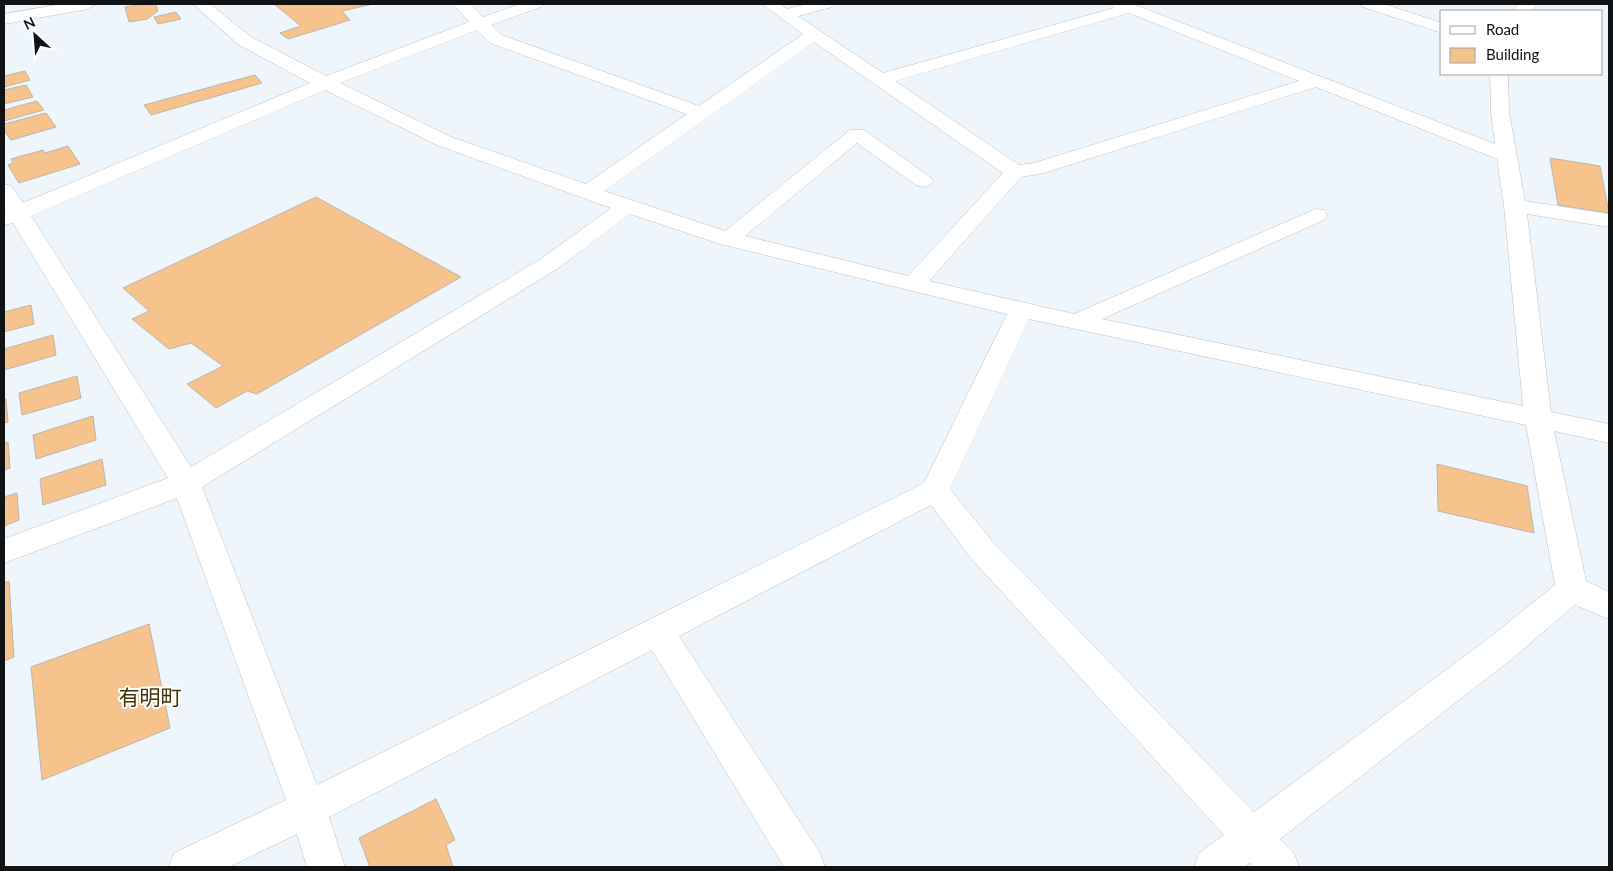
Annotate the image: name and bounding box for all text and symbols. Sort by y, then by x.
north arrow [10,10,60,60]
legend [1440,10,1603,75]
text: N [21,13,38,33]
text: Road [1486,20,1519,38]
text: Building [1486,45,1539,63]
district label: 有明町 [119,684,182,709]

